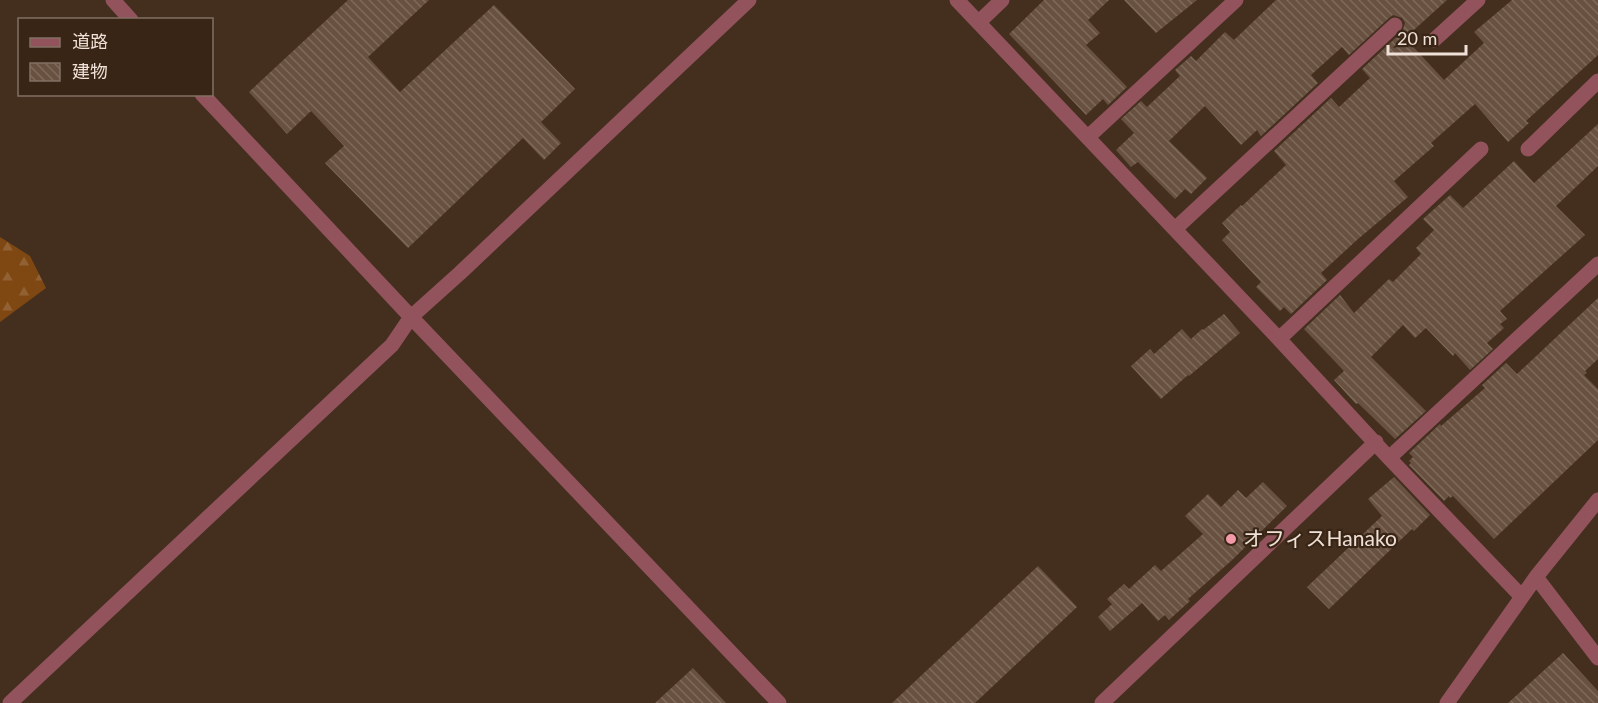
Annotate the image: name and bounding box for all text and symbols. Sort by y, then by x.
legend [18,18,213,96]
scale bar [1388,18,1466,56]
text: 20 m [1397,27,1437,49]
text: 道路 [72,30,108,52]
text: 建物 [72,60,108,82]
place label: オフィスHanako [1243,525,1397,550]
marker: オフィスHanako [1224,532,1238,546]

